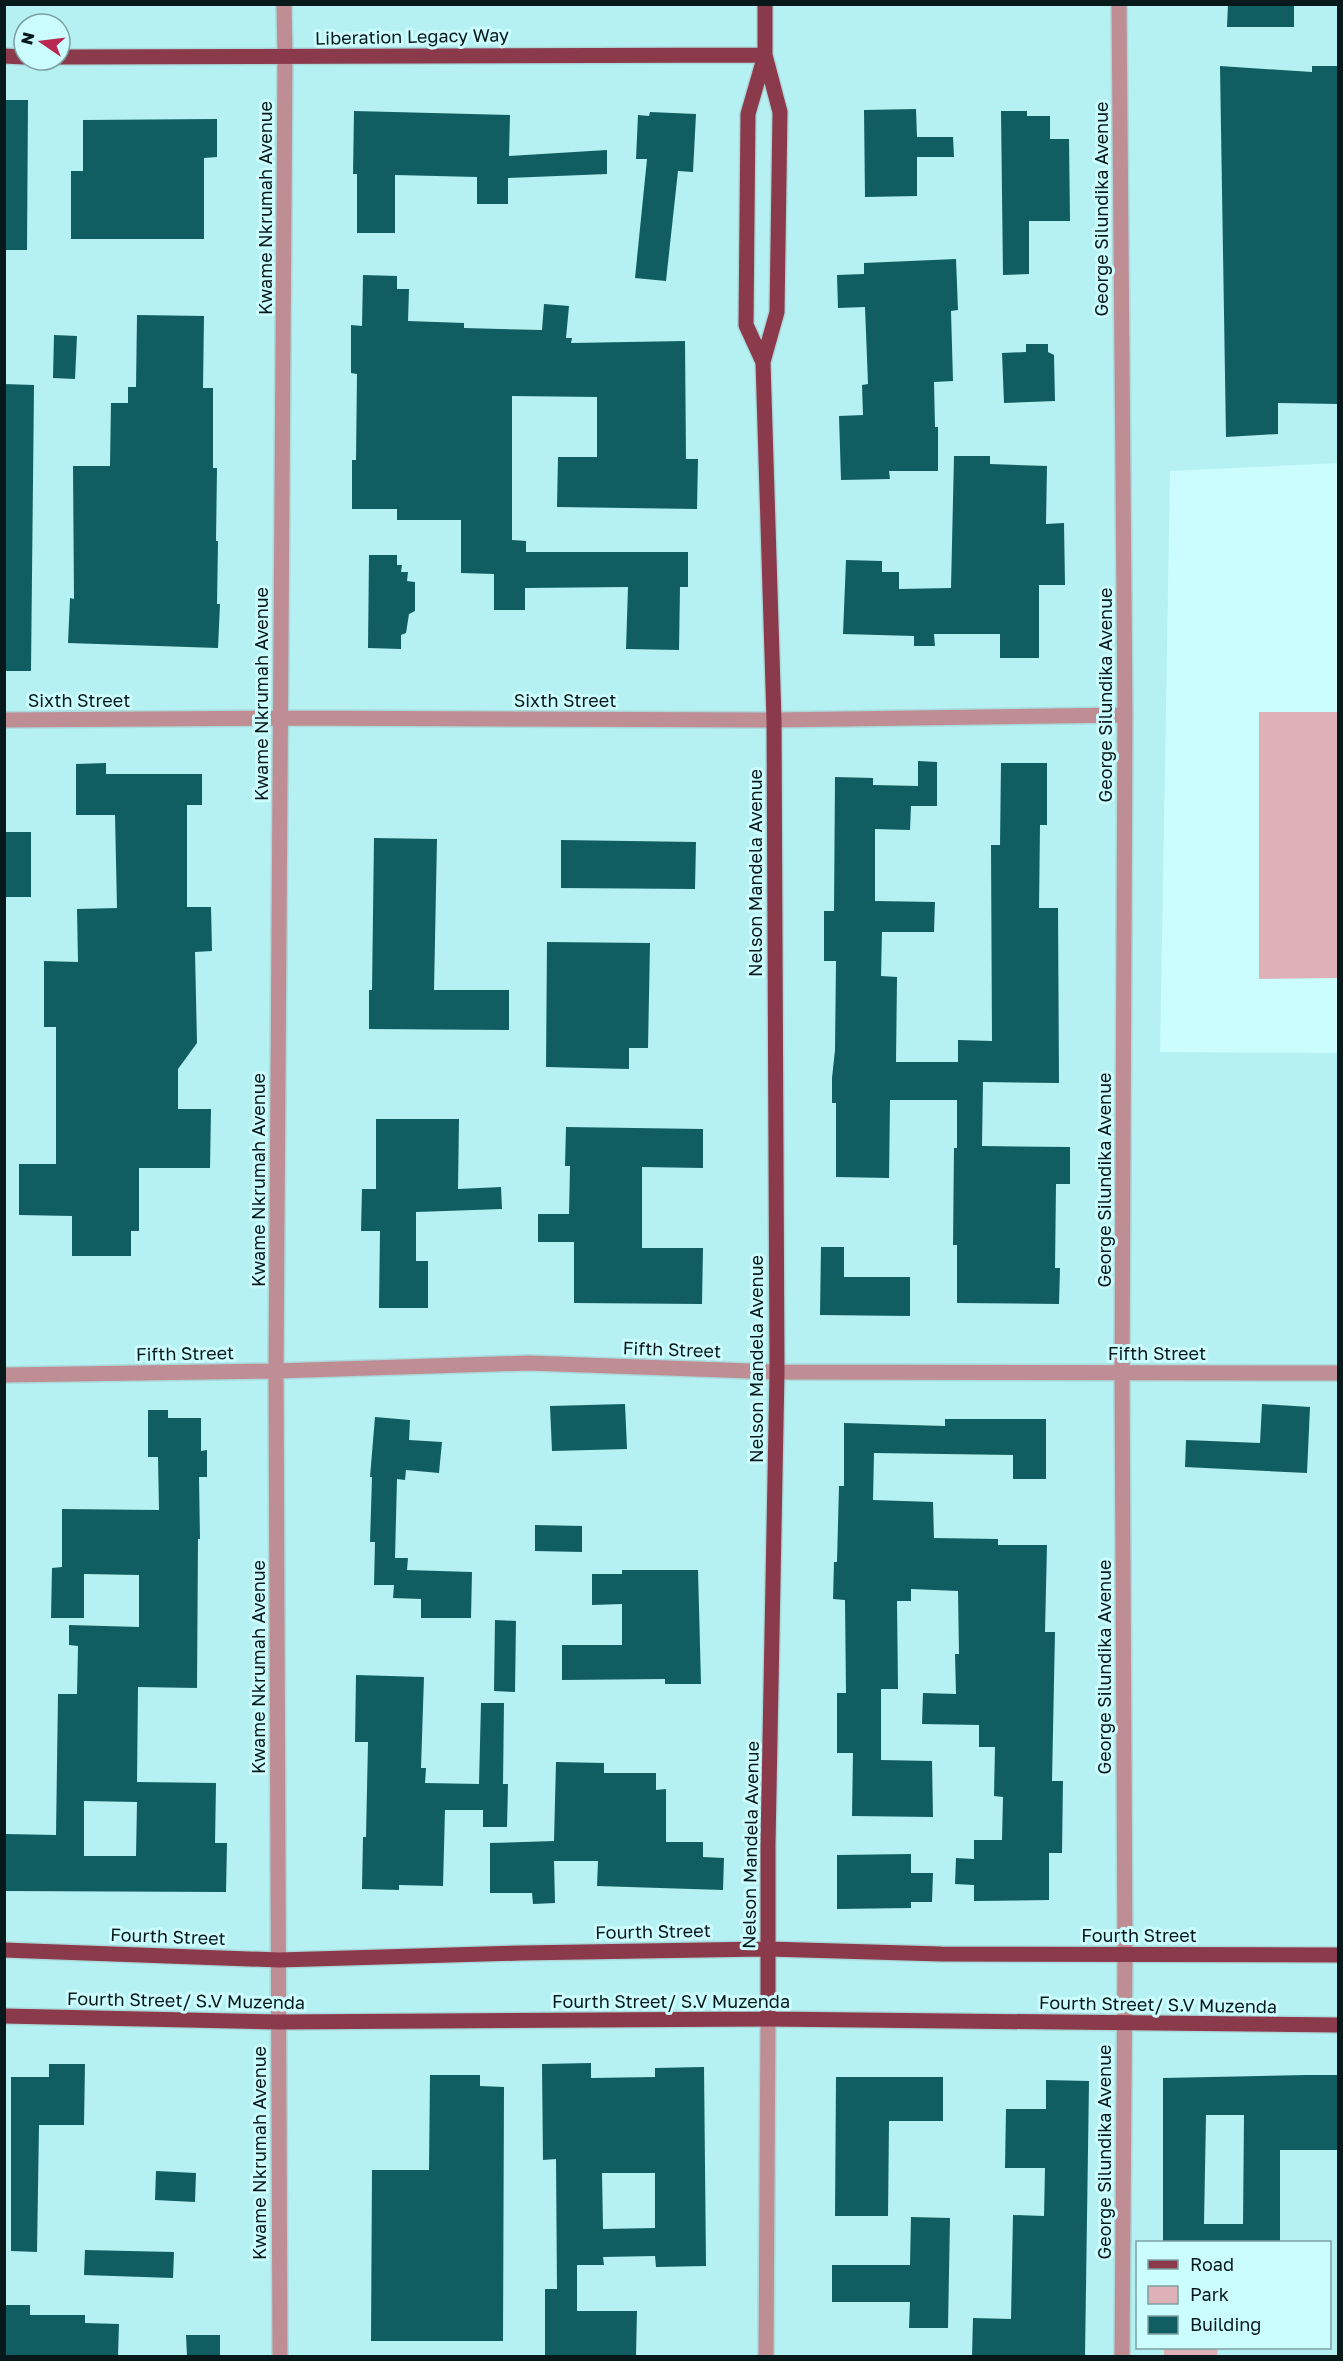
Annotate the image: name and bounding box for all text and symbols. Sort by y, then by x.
north arrow [12,12,72,72]
street label: Liberation Legacy Way [315,23,509,49]
text: N [16,30,39,47]
street label: Kwame Nkrumah Avenue [254,101,276,315]
street label: George Silundika Avenue [1090,102,1112,316]
street label: Kwame Nkrumah Avenue [250,587,272,801]
street label: George Silundika Avenue [1094,588,1116,802]
street label: Sixth Street [28,689,130,711]
street label: Sixth Street [514,689,616,711]
street label: Nelson Mandela Avenue [744,769,766,977]
street label: Kwame Nkrumah Avenue [247,1073,269,1287]
street label: George Silundika Avenue [1093,1073,1115,1287]
street label: Nelson Mandela Avenue [745,1255,767,1463]
street label: Fifth Street [622,1336,722,1362]
street label: Fifth Street [136,1341,234,1365]
street label: Fifth Street [1108,1342,1206,1364]
street label: Kwame Nkrumah Avenue [247,1560,269,1774]
street label: George Silundika Avenue [1093,1560,1115,1774]
street label: Nelson Mandela Avenue [737,1741,763,1949]
street label: Fourth Street [595,1919,711,1943]
street label: Fourth Street [110,1923,226,1949]
street label: Fourth Street [1081,1924,1197,1946]
street label: Fourth Street/ S.V Muzenda [67,1987,305,2013]
street label: Fourth Street/ S.V Muzenda [552,1990,790,2012]
street label: Fourth Street/ S.V Muzenda [1039,1991,1277,2017]
street label: George Silundika Avenue [1093,2045,1115,2259]
street label: Kwame Nkrumah Avenue [248,2046,270,2260]
legend [1136,2241,1331,2349]
text: Road [1190,2253,1234,2275]
text: Park [1190,2283,1229,2305]
text: Building [1190,2313,1261,2335]

